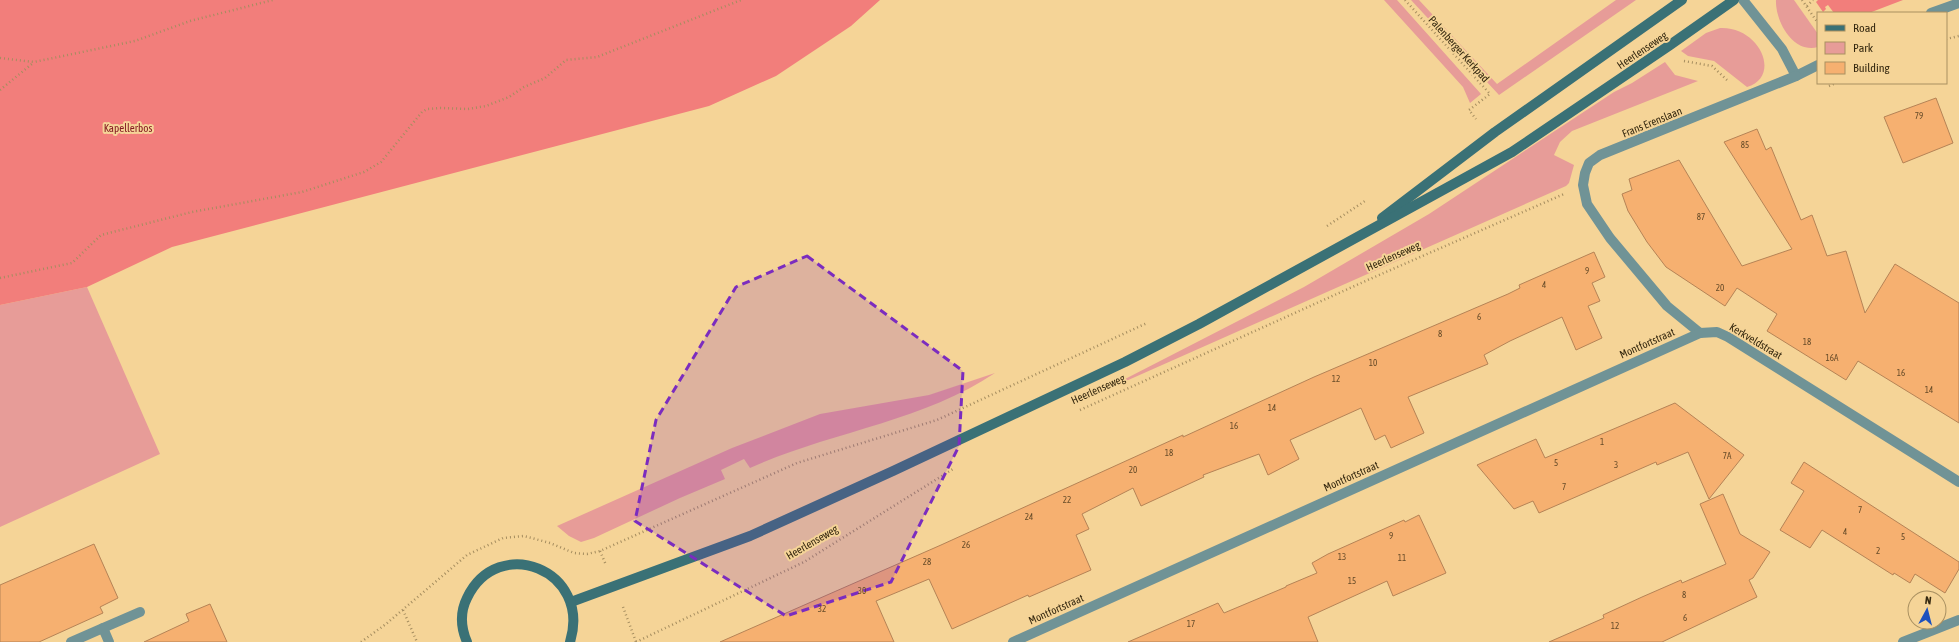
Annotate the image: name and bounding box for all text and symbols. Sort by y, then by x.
legend [1817,12,1947,84]
street label: Palenberger Kerkpad [1426,14,1492,84]
text: Road [1853,21,1876,35]
street label: Heerlenseweg [1615,29,1669,71]
text: Park [1853,41,1874,55]
text: Building [1853,61,1891,75]
street label: Frans Erenslaan [1620,105,1684,139]
house number: 79 [1915,111,1923,121]
park label: Kapellerbos [104,122,152,134]
house number: 85 [1741,140,1749,150]
house number: 87 [1697,212,1705,222]
street label: Heerlenseweg [1364,239,1422,273]
house number: 9 [1585,266,1589,276]
house number: 4 [1542,280,1546,290]
house number: 20 [1716,283,1724,293]
house number: 6 [1477,312,1481,322]
street label: Kerkveldstraat [1728,321,1784,361]
street label: Montfortstraat [1618,326,1676,360]
house number: 8 [1438,329,1442,339]
house number: 18 [1803,337,1811,347]
house number: 16A [1826,353,1839,363]
house number: 10 [1369,358,1377,368]
house number: 16 [1897,368,1905,378]
street label: Heerlenseweg [1069,372,1127,406]
house number: 12 [1332,374,1340,384]
house number: 14 [1925,385,1933,395]
house number: 14 [1268,403,1276,413]
house number: 16 [1230,421,1238,431]
house number: 1 [1600,437,1604,447]
house number: 18 [1165,448,1173,458]
house number: 7A [1723,451,1732,461]
house number: 5 [1554,458,1558,468]
street label: Montfortstraat [1322,459,1380,493]
house number: 3 [1614,460,1618,470]
house number: 20 [1129,465,1137,475]
house number: 7 [1562,482,1566,492]
house number: 22 [1063,495,1071,505]
house number: 7 [1858,505,1862,515]
house number: 24 [1025,512,1033,522]
street label: Heerlenseweg [784,522,840,562]
house number: 4 [1843,527,1847,537]
house number: 9 [1389,531,1393,541]
house number: 5 [1901,532,1905,542]
house number: 26 [962,540,970,550]
house number: 2 [1876,546,1880,556]
house number: 13 [1338,552,1346,562]
house number: 11 [1398,553,1406,563]
house number: 28 [923,557,931,567]
house number: 15 [1348,576,1356,586]
house number: 30 [858,586,866,596]
house number: 8 [1682,590,1686,600]
north arrow [1907,590,1947,630]
street label: Montfortstraat [1027,592,1085,626]
text: N [1924,594,1932,606]
house number: 32 [818,604,826,614]
house number: 6 [1683,613,1687,623]
house number: 17 [1187,619,1195,629]
house number: 12 [1611,621,1619,631]

